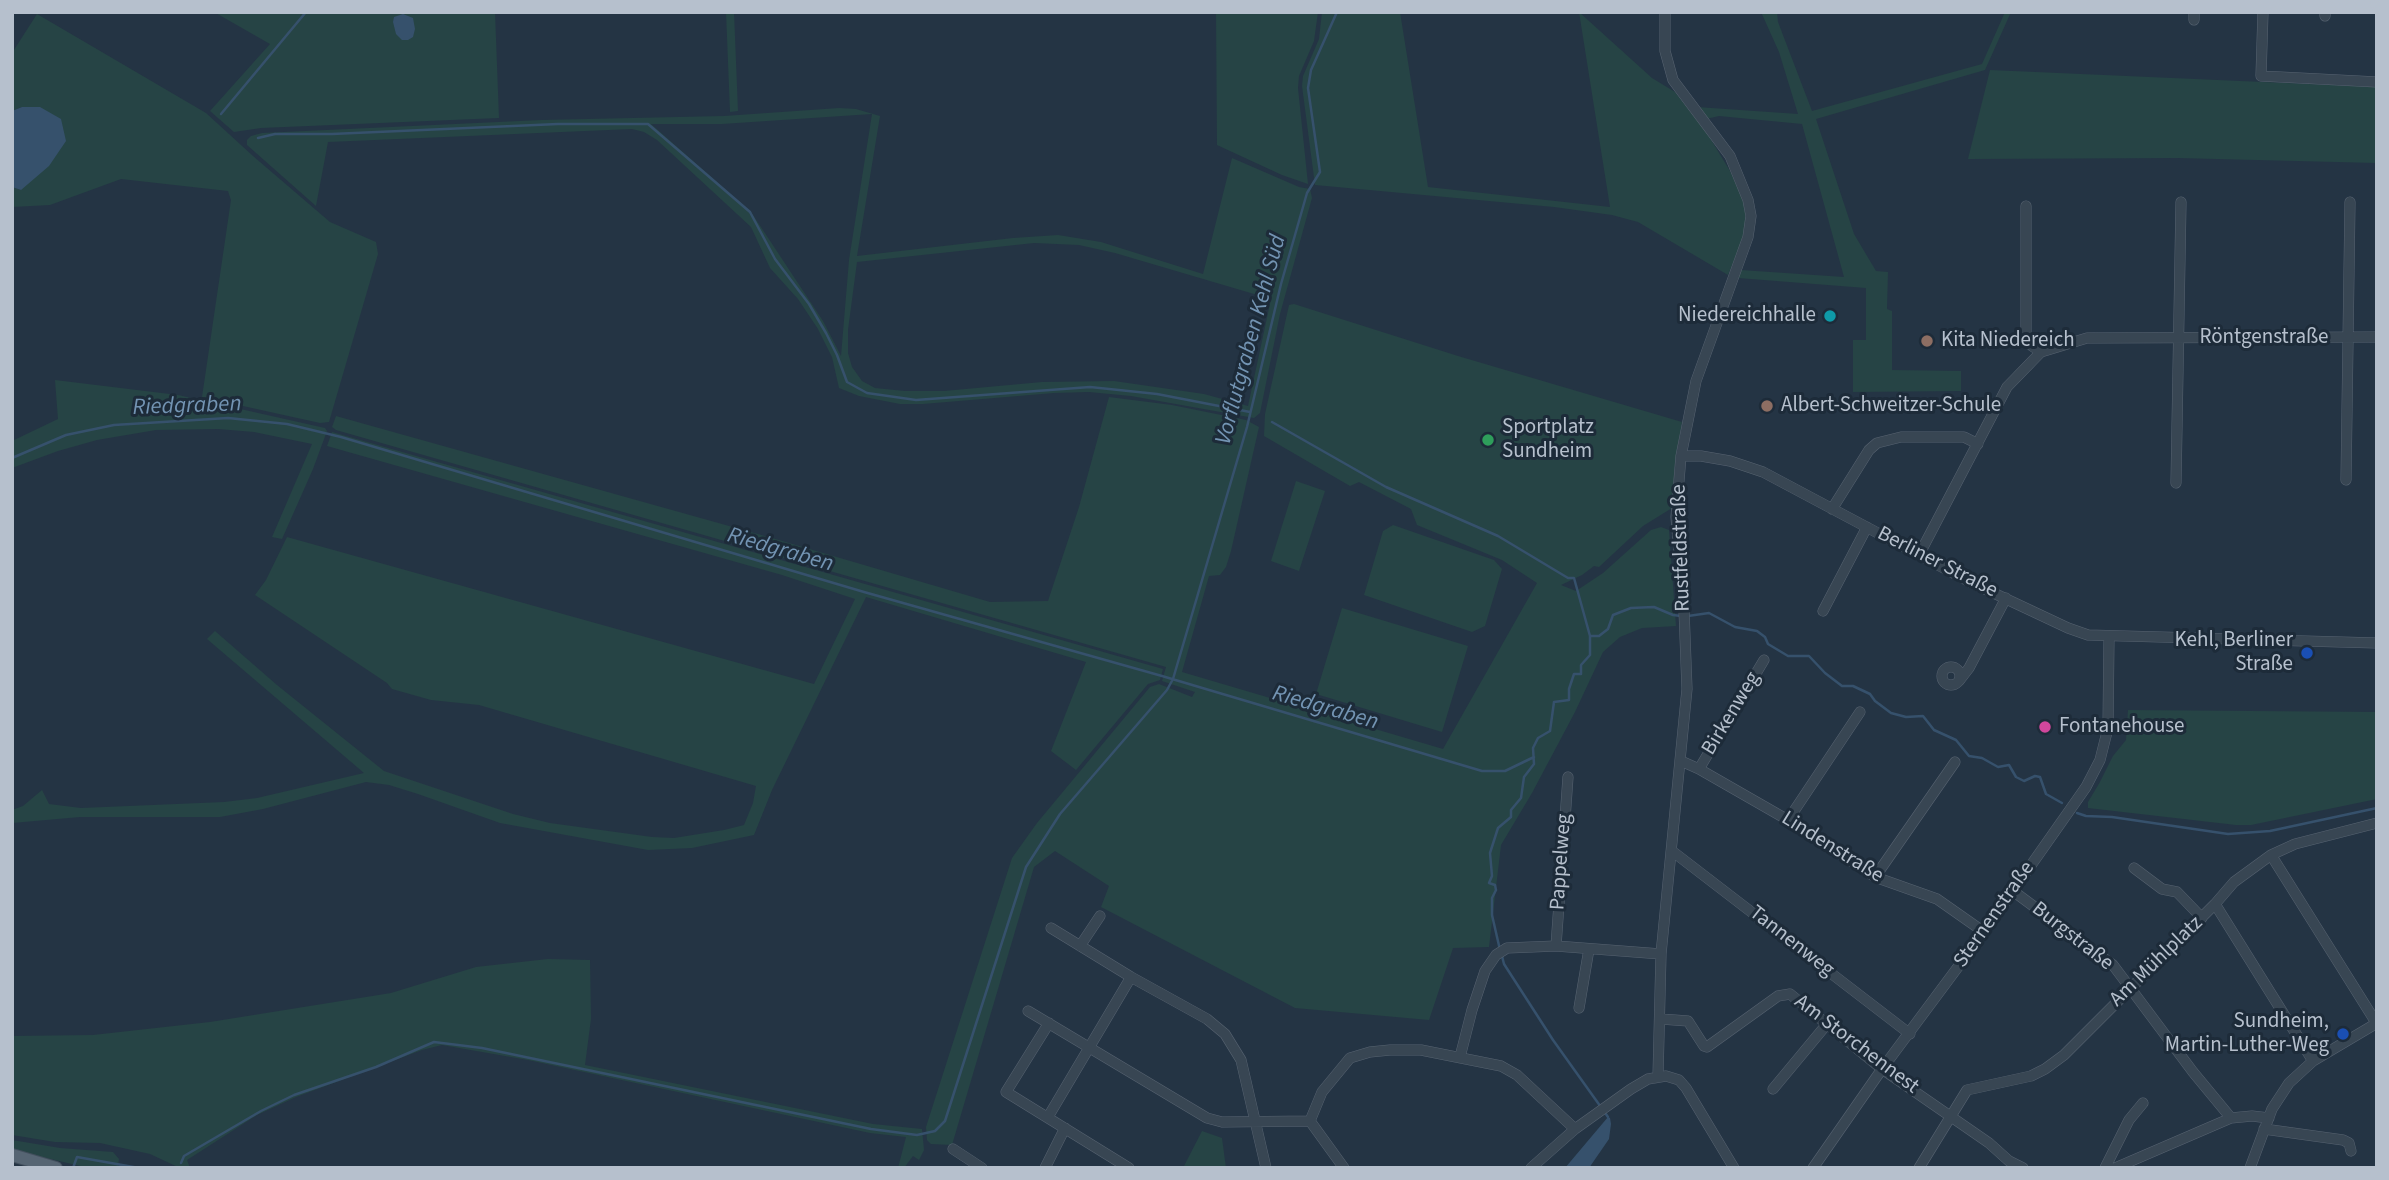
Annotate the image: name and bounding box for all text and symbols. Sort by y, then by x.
water label: Vorflutgraben Kehl Süd [1211,232,1293,448]
place label: Niedereichhalle [1678,303,1816,329]
marker: Niedereichhalle [1822,308,1838,324]
street label: Röntgenstraße [2199,325,2329,351]
place label: Kita Niedereich [1941,328,2075,354]
marker: Kita Niedereich [1919,333,1935,349]
water label: Riedgraben [132,391,242,423]
place label: Albert-Schweitzer-Schule [1781,393,2001,419]
marker: Albert-Schweitzer-Schule [1759,398,1775,414]
place label: Sportplatz Sundheim [1502,415,1594,465]
marker: Sportplatz Sundheim [1480,432,1496,448]
street label: Rustfeldstraße [1667,484,1697,612]
street label: Berliner Straße [1873,522,2001,604]
water label: Riedgraben [724,523,836,579]
place label: Kehl, Berliner Straße [2175,628,2293,678]
marker: Kehl, Berliner Straße [2299,645,2315,661]
street label: Birkenweg [1697,668,1767,760]
water label: Riedgraben [1269,681,1381,737]
place label: Fontanehouse [2059,714,2185,740]
marker: Fontanehouse [2037,719,2053,735]
street label: Lindenstraße [1776,807,1888,889]
street label: Pappelweg [1546,813,1578,911]
street label: Sternenstraße [1949,857,2041,973]
street label: Burgstraße [2026,897,2118,977]
street label: Tannenweg [1743,901,1839,983]
street label: Am Mühlplatz [2105,911,2209,1013]
street label: Am Storchennest [1789,990,1923,1100]
place label: Sundheim, Martin-Luther-Weg [2165,1009,2329,1059]
marker: Sundheim, Martin-Luther-Weg [2335,1026,2351,1042]

